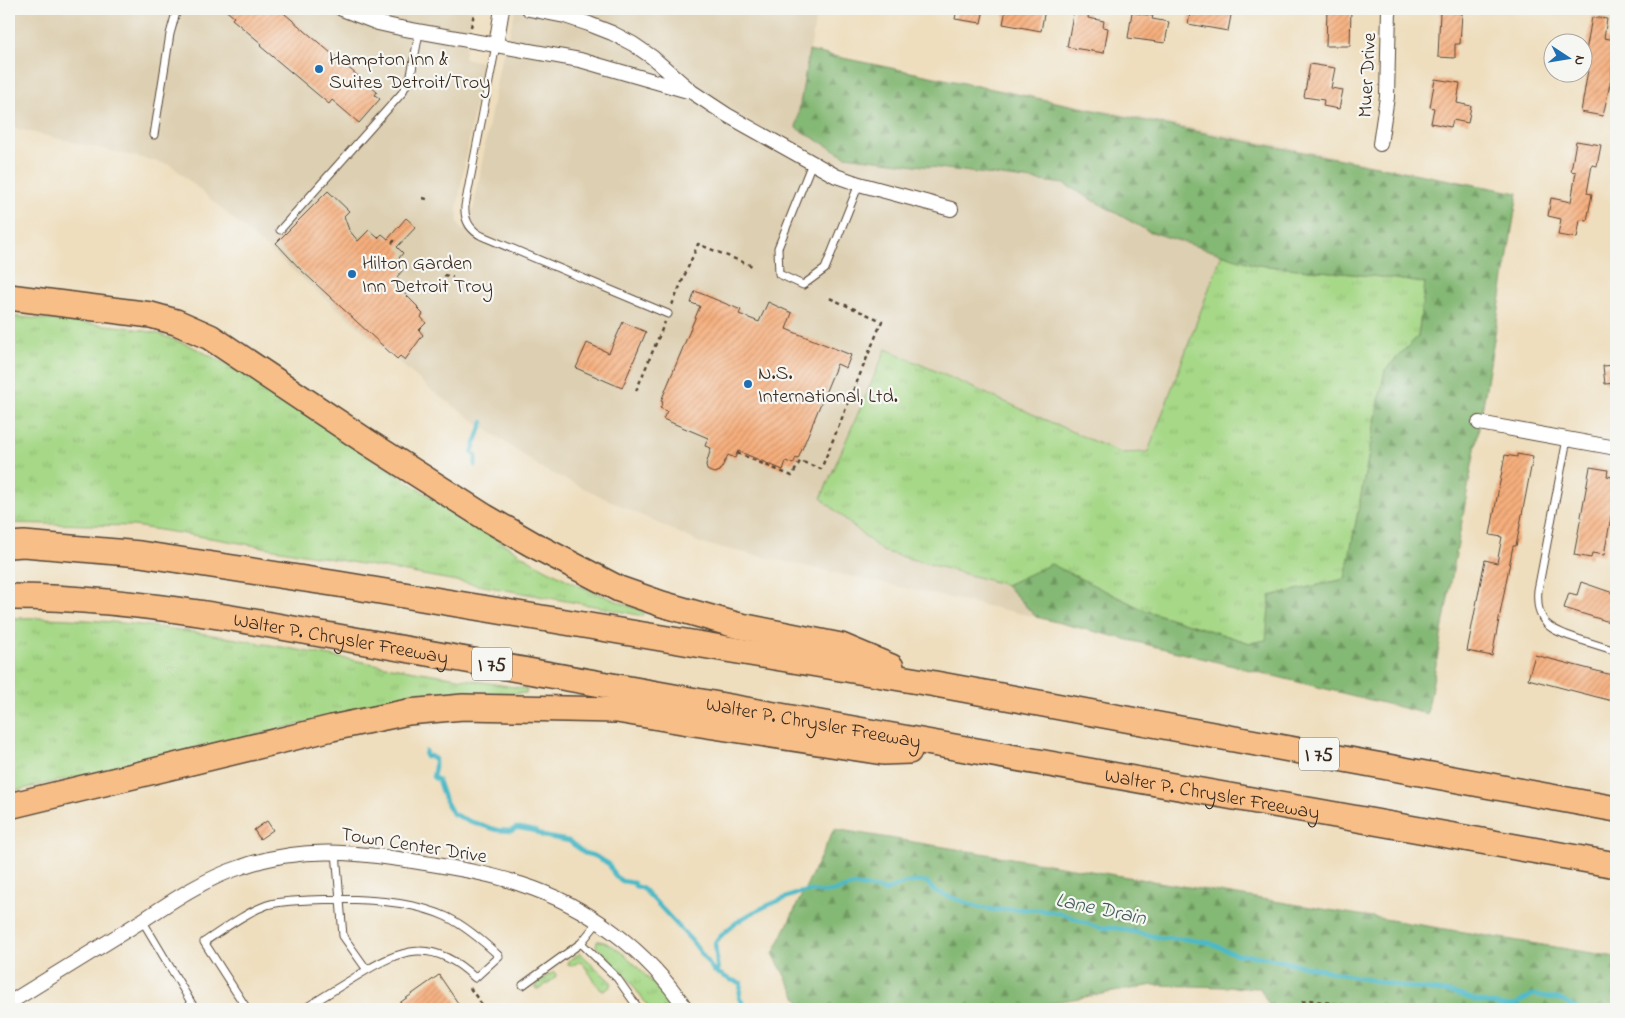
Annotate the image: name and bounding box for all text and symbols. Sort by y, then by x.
street label: Muer Drive [1352,32,1385,119]
north arrow [1542,32,1592,82]
place label: Hampton Inn & Suites Detroit/Troy [329,46,490,98]
text: N [1568,54,1591,67]
marker: Hampton Inn & Suites Detroit/Troy [313,63,325,75]
place label: Hilton Garden Inn Detroit Troy [362,250,493,302]
marker: Hilton Garden Inn Detroit Troy [346,268,358,280]
place label: N.S. International, Ltd. [758,360,898,412]
marker: N.S. International, Ltd. [742,378,754,390]
street label: Walter P. Chrysler Freeway [231,607,451,674]
road number: I 75 [472,648,512,681]
street label: Walter P. Chrysler Freeway [703,691,923,758]
road number: I 75 [1299,738,1339,771]
street label: Walter P. Chrysler Freeway [1102,762,1322,829]
street label: Town Center Drive [339,821,489,872]
water label: Lane Drain [1053,886,1149,934]

